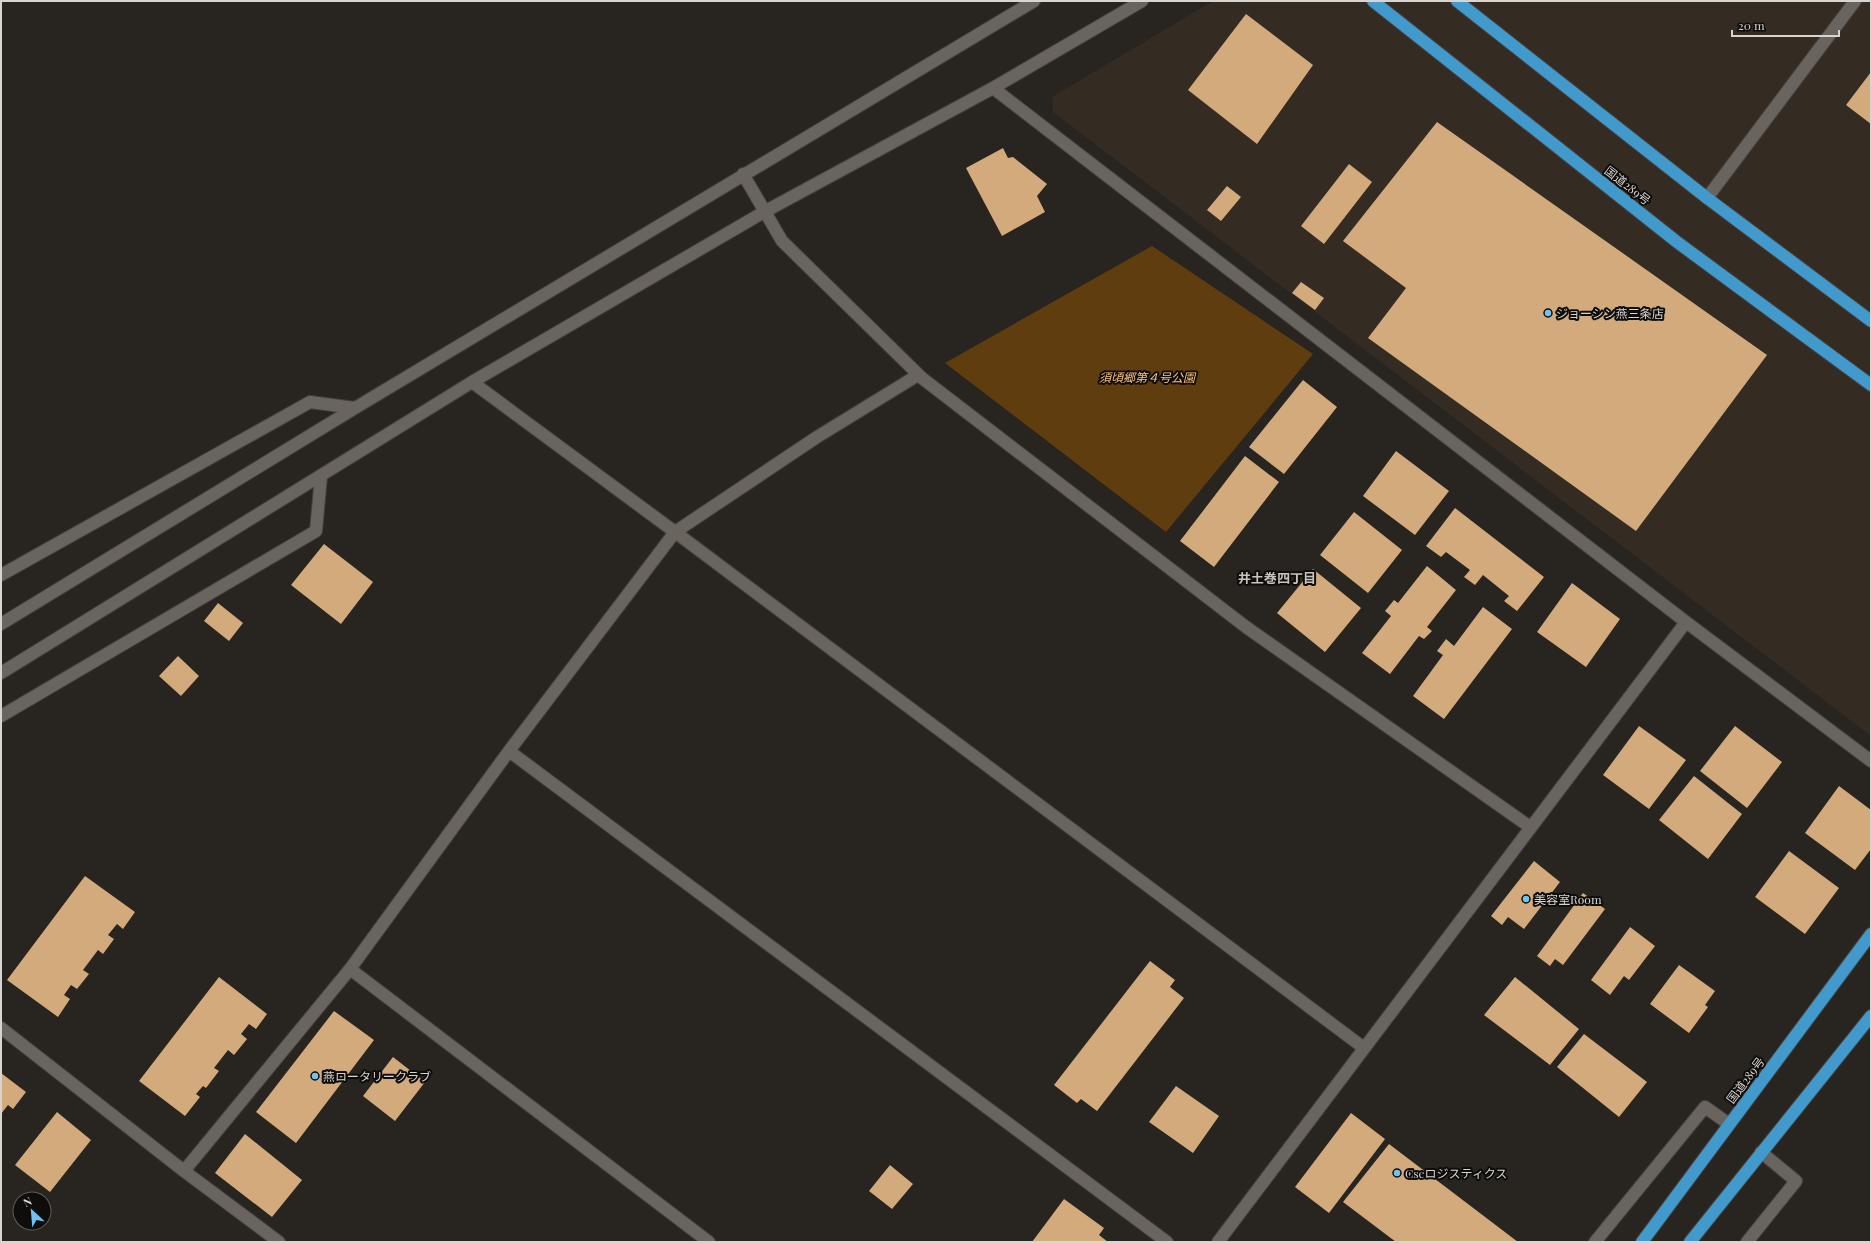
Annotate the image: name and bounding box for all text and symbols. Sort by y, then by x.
scale bar [1732,12,1839,38]
text: 20 m [1738,17,1765,33]
street label: 国道289号 [1602,162,1654,208]
place label: ジョーシン燕三条店 [1556,305,1664,321]
marker: ジョーシン燕三条店 [1543,308,1553,318]
park label: 須頃郷第４号公園 [1099,369,1197,385]
district label: 井土巻四丁目 [1238,569,1316,586]
place label: 美容室Room [1534,891,1602,907]
marker: 美容室Room [1521,894,1531,904]
street label: 国道289号 [1722,1054,1768,1106]
place label: 燕ロータリークラブ [323,1068,431,1084]
marker: 燕ロータリークラブ [310,1071,320,1081]
place label: Cscロジスティクス [1405,1165,1507,1181]
marker: Cscロジスティクス [1392,1168,1402,1178]
north arrow [12,1191,52,1231]
text: N [21,1193,34,1210]

